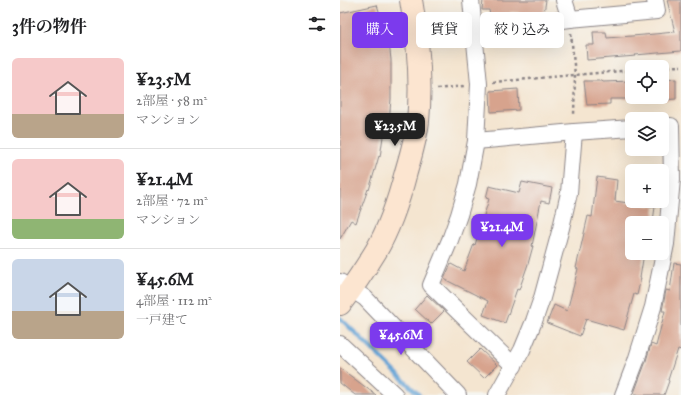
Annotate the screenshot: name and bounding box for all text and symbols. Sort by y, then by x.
chip: 購入 [352,12,408,48]
chip: 賃貸 [416,12,472,48]
chip: 絞り込み [480,12,564,48]
icon: filters [306,13,328,35]
text: 3件の物件 [12,16,87,37]
map controls [625,60,669,260]
button: locate [625,60,669,104]
text: ¥23.5M [136,69,191,90]
icon: home [44,74,92,122]
text: 2部屋 · 58 m² [136,93,207,109]
text: マンション [136,112,200,128]
button: layers [625,112,669,156]
pin: ¥23.5M [362,113,428,147]
text: ¥23.5M [374,118,416,134]
button: + [625,164,669,208]
text: ¥21.4M [136,169,193,190]
icon: home [44,175,92,223]
text: 2部屋 · 72 m² [136,193,208,209]
text: マンション [136,212,200,228]
pin: ¥21.4M [469,214,535,248]
button: − [625,216,669,260]
text: ¥21.4M [480,219,524,235]
text: ¥45.6M [136,269,194,290]
icon: home [44,275,92,323]
text: 4部屋 · 112 m² [136,293,212,309]
text: 一戸建て [136,312,188,328]
pin: ¥45.6M [368,322,434,356]
text: ¥45.6M [379,327,423,343]

